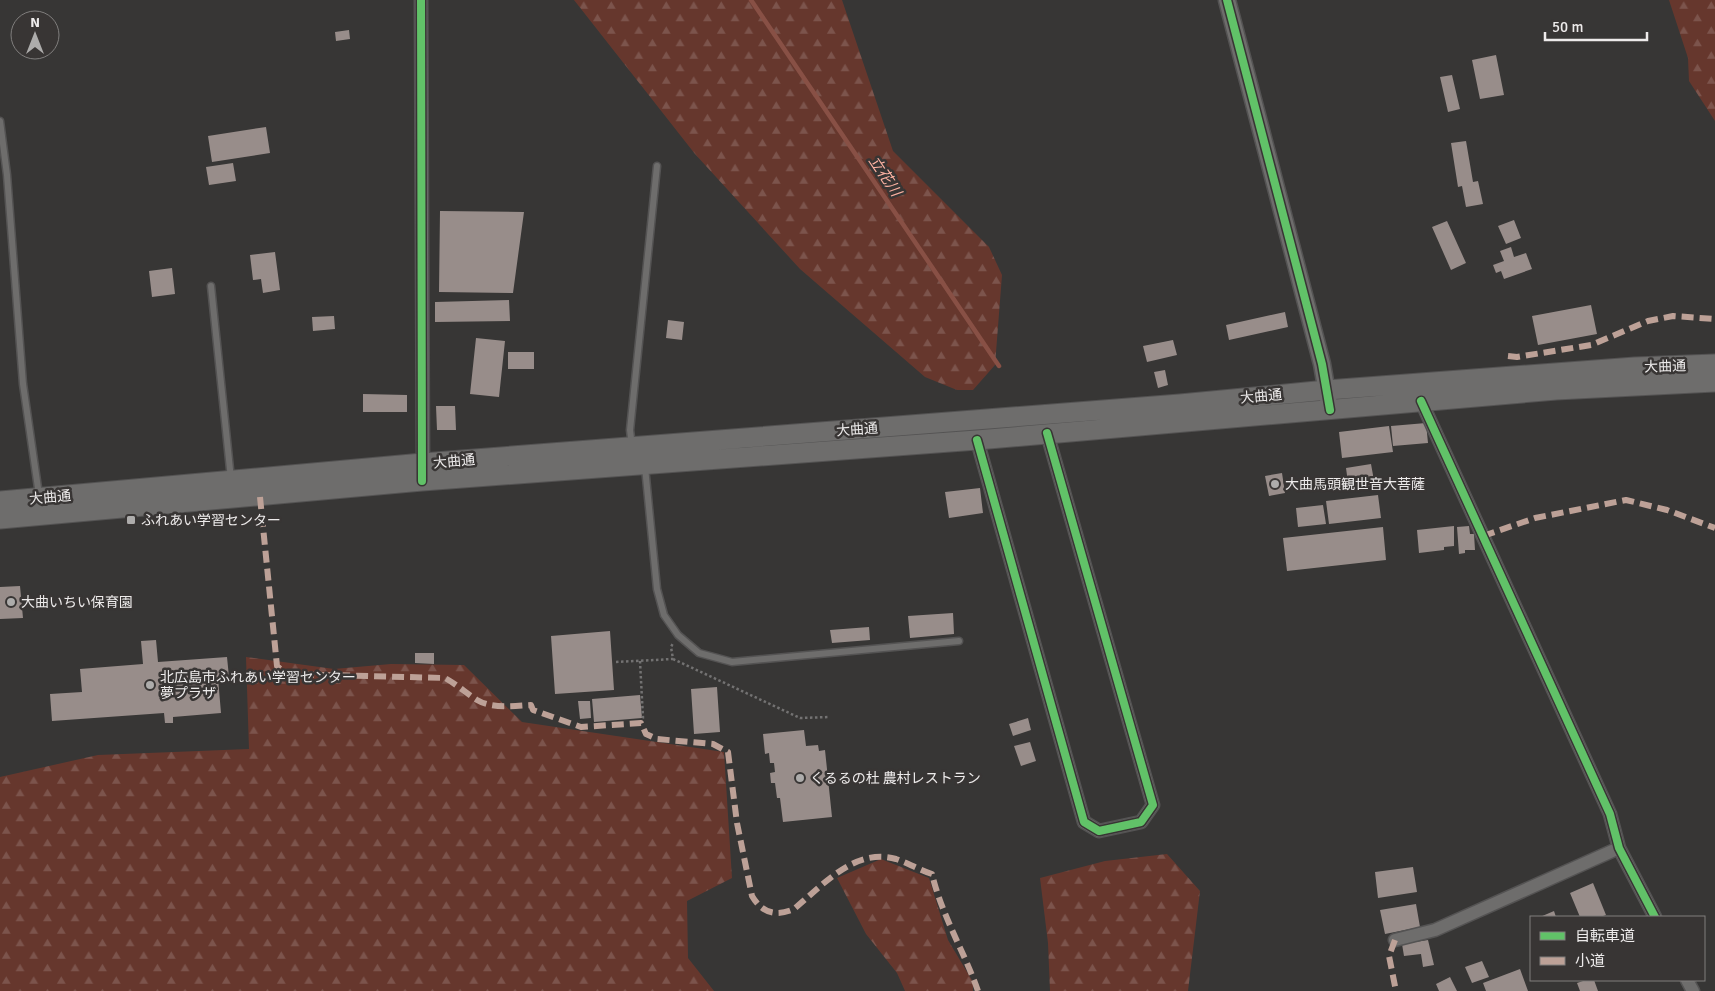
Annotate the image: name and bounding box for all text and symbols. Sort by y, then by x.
north arrow [10,10,60,60]
scale bar [1545,10,1648,42]
text: N [30,14,40,31]
text: 50 m [1552,18,1583,36]
water label: 立花川 [865,152,906,201]
street label: 大曲通 [1644,357,1686,376]
street label: 大曲通 [1239,386,1283,407]
street label: 大曲通 [835,420,879,439]
street label: 大曲通 [432,451,476,472]
place label: 大曲馬頭観世音大菩薩 [1285,476,1425,493]
marker: 大曲馬頭観世音大菩薩 [1269,478,1281,490]
street label: 大曲通 [28,487,72,508]
place label: ふれあい学習センター [141,512,281,529]
marker: ふれあい学習センター [125,514,137,526]
place label: 大曲いちい保育園 [21,594,133,611]
marker: 大曲いちい保育園 [5,596,17,608]
place label: 北広島市ふれあい学習センター 夢プラザ [160,669,356,702]
marker: 北広島市ふれあい学習センター 夢プラザ [144,679,156,691]
place label: くるるの杜 農村レストラン [810,770,981,787]
marker: くるるの杜 農村レストラン [794,772,806,784]
legend [1530,916,1705,981]
text: 自転車道 [1575,927,1635,945]
text: 小道 [1575,952,1605,970]

